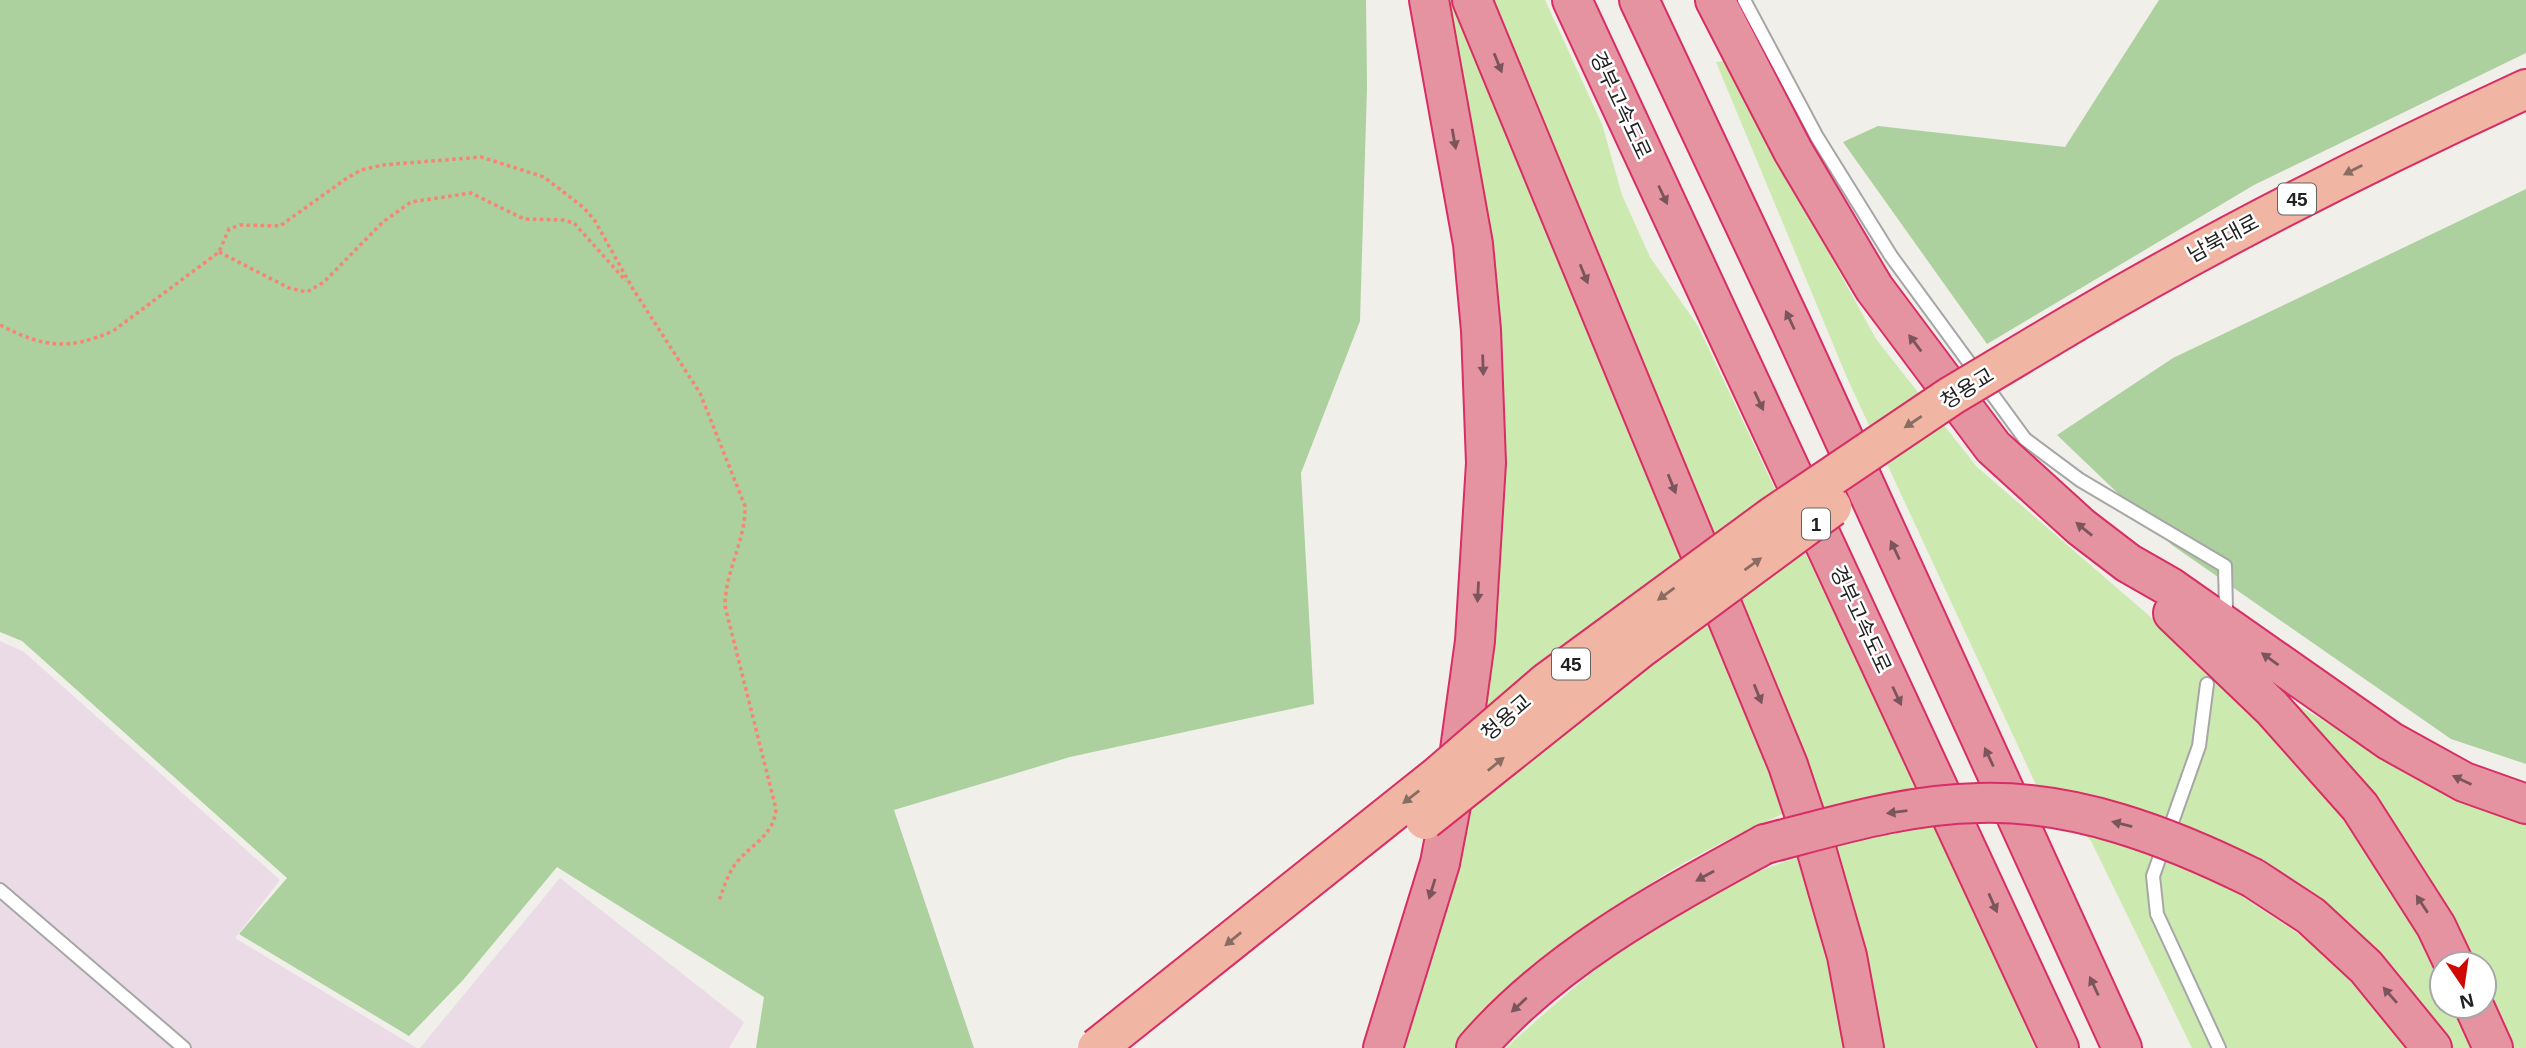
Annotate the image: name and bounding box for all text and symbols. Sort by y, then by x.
street label: 경부고속도로 [1586,48,1656,162]
one-way arrow [1492,53,1504,73]
one-way arrow [1449,128,1460,150]
one-way arrow [2343,164,2363,176]
road number: 45 [2278,183,2316,214]
one-way arrow [1657,185,1669,205]
street label: 남북대로 [2183,210,2263,266]
one-way arrow [1579,263,1590,284]
one-way arrow [1784,310,1796,330]
one-way arrow [1909,334,1923,352]
one-way arrow [1477,354,1488,376]
street label: 청용교 [1936,363,1998,413]
one-way arrow [1753,391,1765,411]
one-way arrow [1903,415,1922,428]
one-way arrow [1666,473,1677,494]
road number: 1 [1802,509,1830,540]
one-way arrow [2075,521,2093,536]
one-way arrow [1889,540,1901,560]
one-way arrow [1744,558,1762,572]
street label: 경부고속도로 [1826,562,1896,676]
one-way arrow [1472,581,1483,603]
one-way arrow [1656,587,1675,601]
road number: 45 [1552,649,1590,680]
one-way arrow [2261,652,2279,666]
one-way arrow [1753,684,1764,705]
one-way arrow [1891,686,1903,706]
street label: 청용교 [1477,689,1535,745]
one-way arrow [1983,747,1995,767]
one-way arrow [1486,756,1504,771]
one-way arrow [2452,775,2472,786]
one-way arrow [1403,789,1421,804]
one-way arrow [1886,807,1908,818]
one-way arrow [2111,819,2133,830]
one-way arrow [1695,871,1715,882]
one-way arrow [1427,879,1437,900]
one-way arrow [1988,892,1999,913]
one-way arrow [2416,894,2429,914]
one-way arrow [1225,931,1243,946]
north arrow [2428,950,2498,1020]
one-way arrow [2088,976,2100,996]
one-way arrow [2383,986,2398,1003]
text: N [2458,989,2476,1013]
one-way arrow [1510,997,1528,1013]

